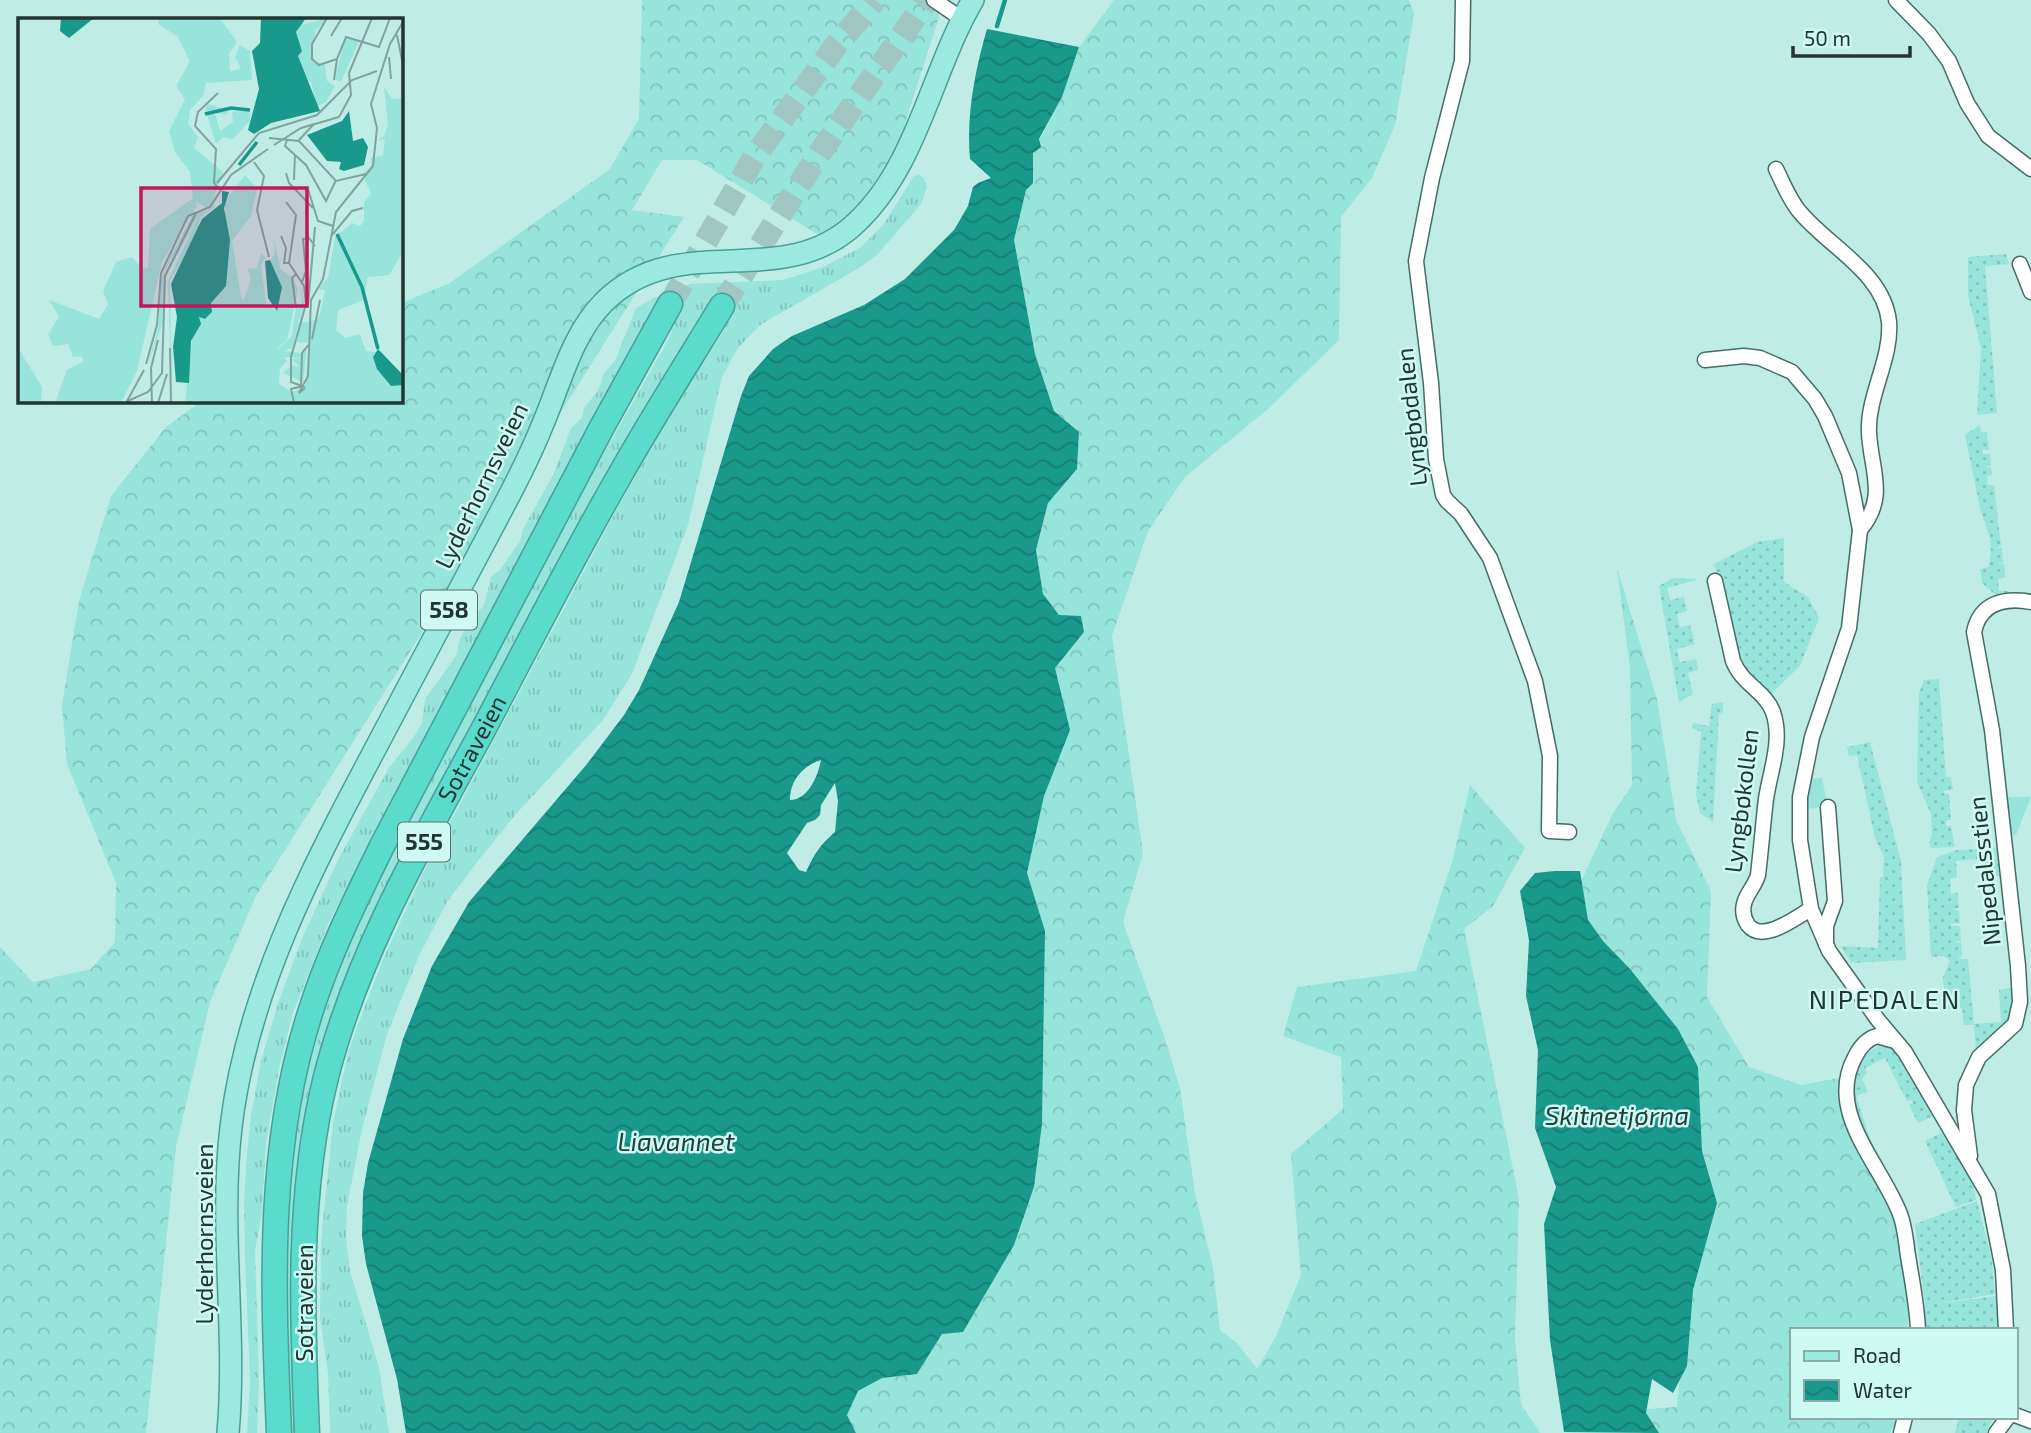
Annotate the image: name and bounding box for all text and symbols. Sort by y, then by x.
scale bar [1793,14,1910,58]
inset map [18,18,402,402]
text: 50 m [1804,25,1851,50]
street label: Lyngbødalen [1389,347,1432,488]
street label: Lyderhornsveien [428,398,533,573]
road number: 558 [421,590,477,630]
street label: Sotraveien [431,690,512,807]
street label: Lyngbøkollen [1717,727,1764,874]
street label: Nipedalsstien [1961,795,2006,947]
road number: 555 [398,822,450,862]
district label: NIPEDALEN [1809,983,1961,1014]
water label: Skitnetjørna [1545,1099,1689,1130]
water label: Liavannet [617,1125,735,1156]
street label: Lyderhornsveien [189,1143,218,1325]
street label: Sotraveien [289,1244,318,1362]
legend [1790,1328,2017,1419]
text: Road [1853,1342,1901,1367]
text: Water [1853,1377,1912,1402]

